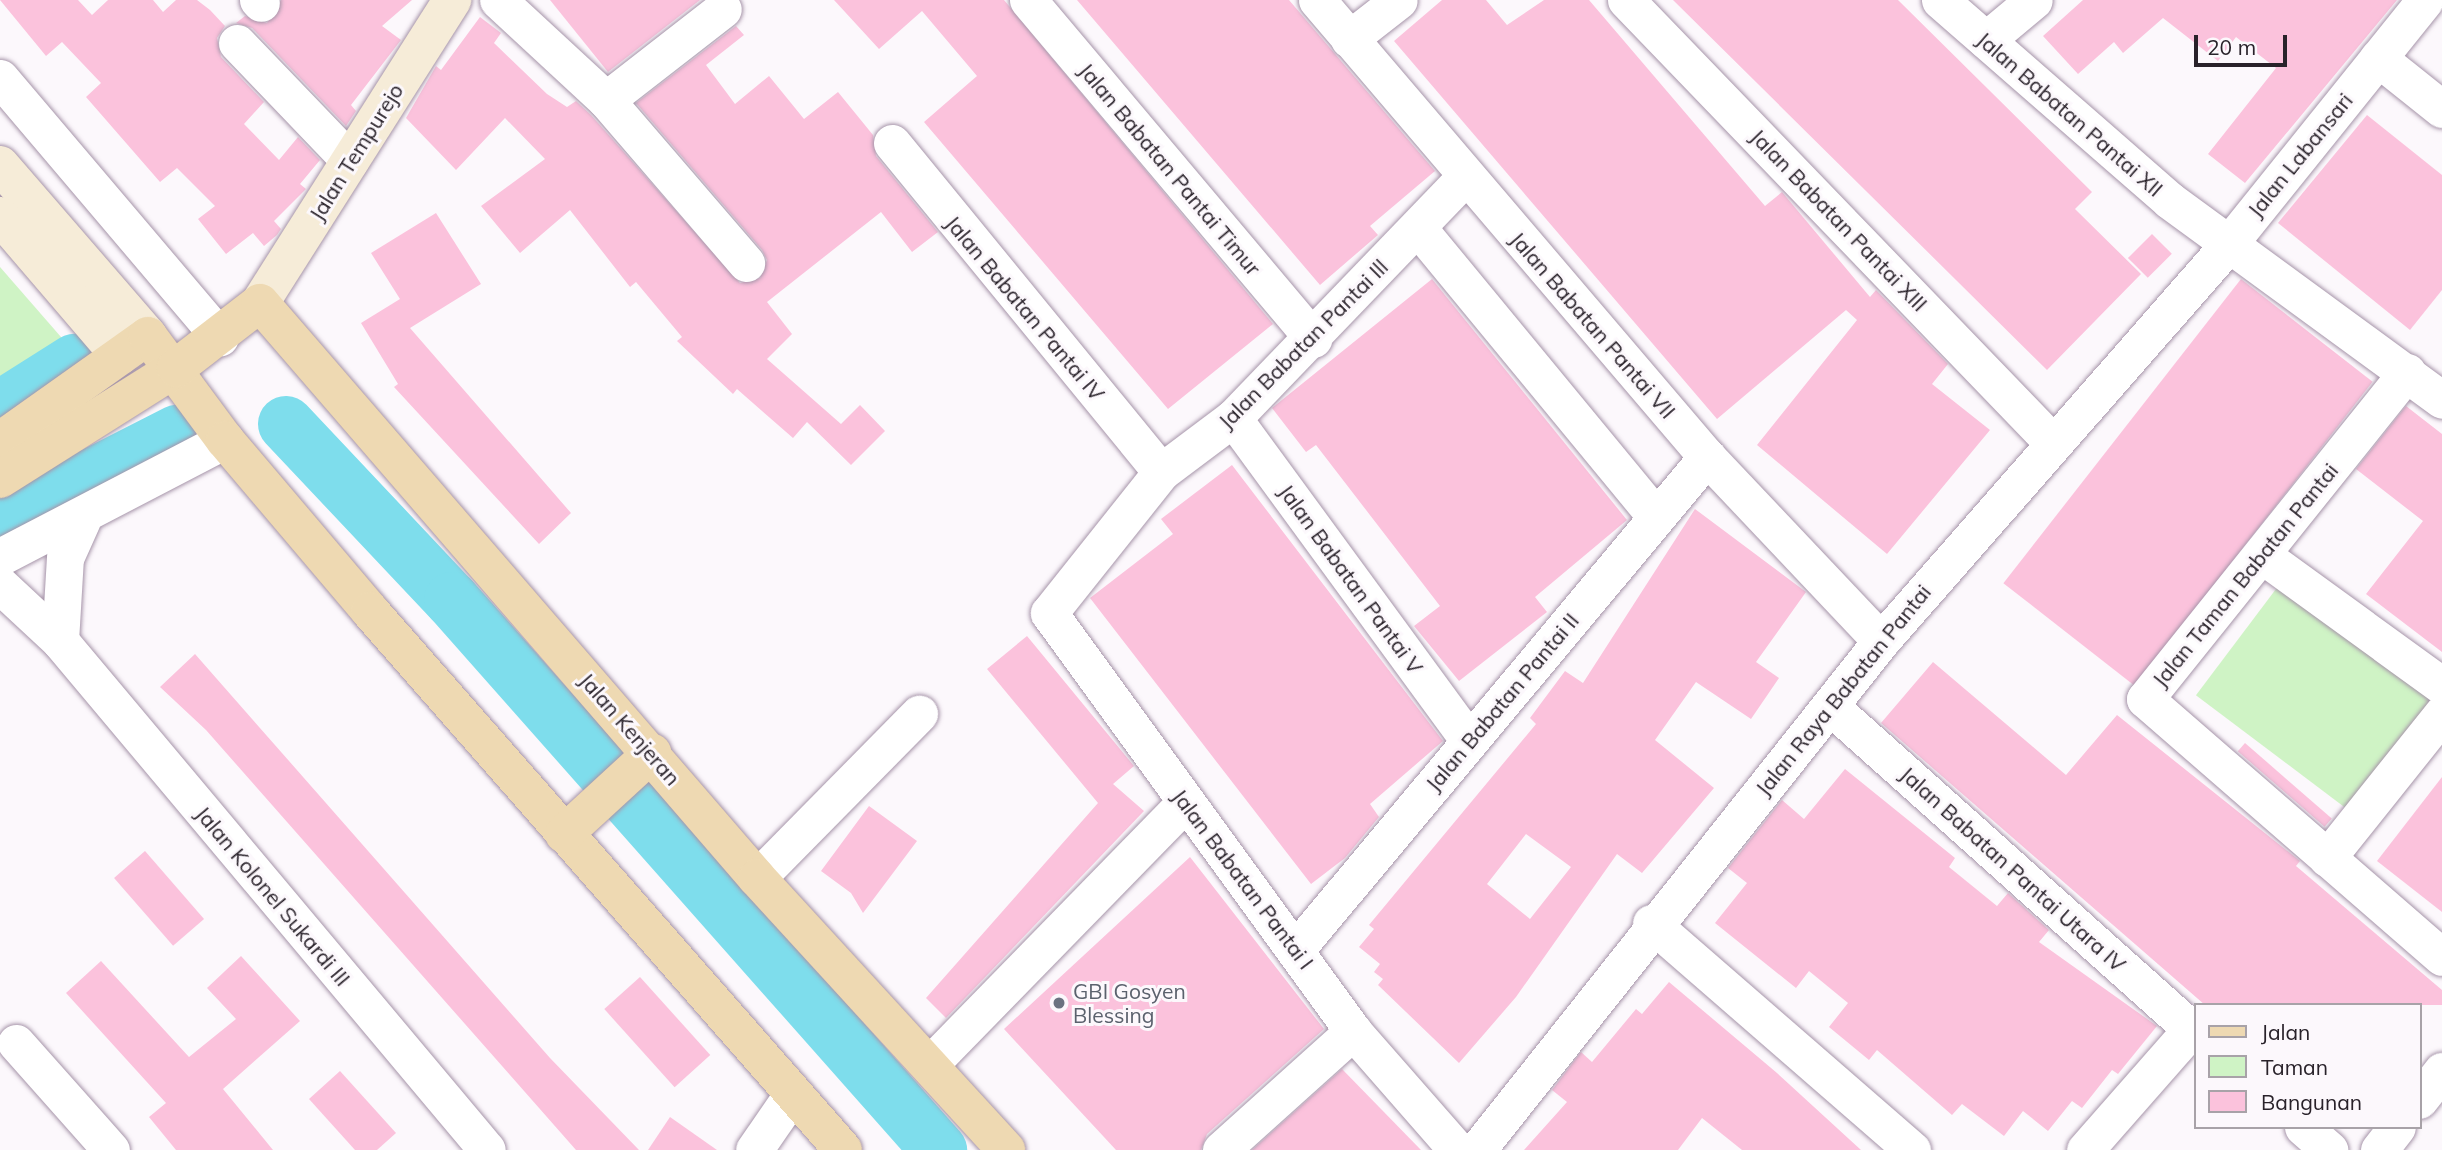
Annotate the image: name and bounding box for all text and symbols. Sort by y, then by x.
scale bar [2197,21,2290,65]
street label: Jalan Babatan Pantai XII [1972,26,2168,202]
text: 20 m [2207,34,2256,60]
street label: Jalan Babatan Pantai Timur [1074,58,1266,280]
street label: Jalan Tempurejo [304,79,408,225]
street label: Jalan Labansari [2242,88,2358,222]
street label: Jalan Babatan Pantai XIII [1745,124,1933,316]
street label: Jalan Babatan Pantai IV [940,211,1110,405]
street label: Jalan Babatan Pantai VII [1505,227,1681,423]
street label: Jalan Babatan Pantai Ill [1213,254,1393,434]
street label: Jalan Taman Babatan Pantai [2147,458,2343,692]
street label: Jalan Babatan Pantai V [1274,479,1428,679]
street label: Jalan Raya Babatan Pantai [1750,580,1936,800]
street label: Jalan Babatan Pantai II [1420,608,1584,796]
street label: Jalan Kenjeran [574,668,686,790]
street label: Jalan Babatan Pantai Utara IV [1895,761,2131,977]
street label: Jalan Babatan Pantai I [1167,784,1319,974]
street label: Jalan Kolonel Sukardi III [191,801,355,991]
place label: GBI Gosyen Blessing [1073,978,1186,1028]
marker: GBI Gosyen Blessing [1051,995,1067,1011]
legend [2194,1003,2421,1129]
text: Jalan [2261,1019,2310,1045]
text: Taman [2261,1054,2328,1080]
text: Bangunan [2261,1089,2362,1115]

